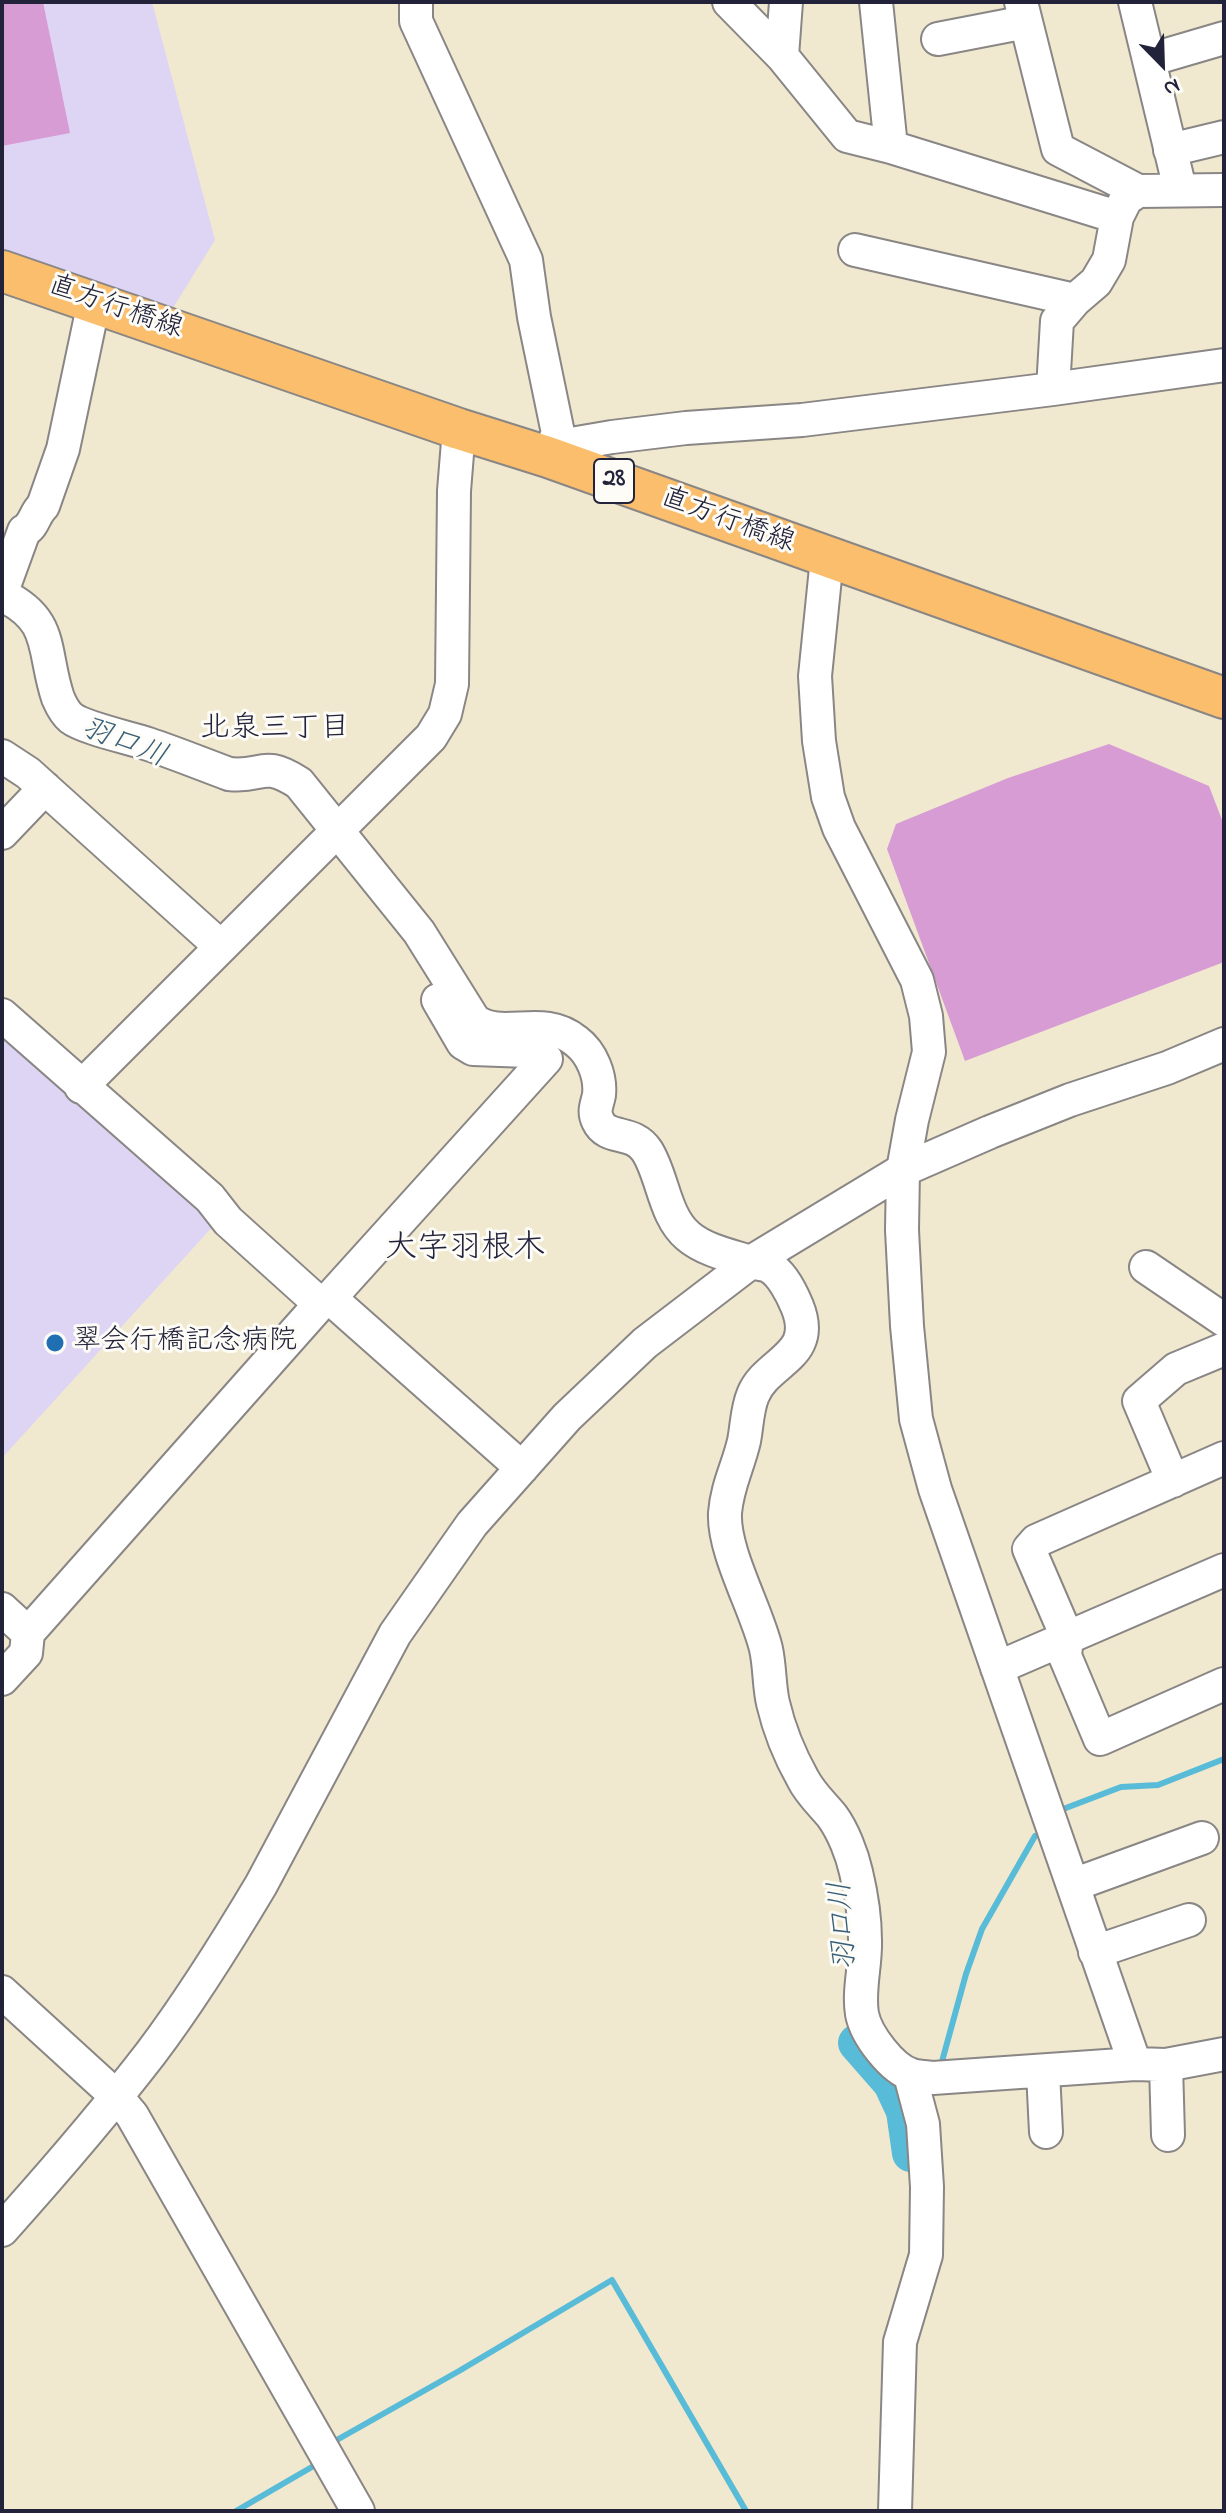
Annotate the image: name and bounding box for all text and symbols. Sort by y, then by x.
north arrow [1122,24,1202,104]
text: N [1158,68,1184,104]
street label: 直方行橋線 [43,270,187,348]
road number: 28 [594,459,634,503]
street label: 直方行橋線 [655,482,799,562]
water label: 羽口川 [75,712,171,778]
district label: 北泉三丁目 [200,713,350,749]
district label: 大字羽根木 [385,1232,545,1270]
place label: 翠会行橋記念病院 [73,1326,297,1360]
marker: 翠会行橋記念病院 [44,1332,66,1354]
water label: 羽口川 [825,1880,867,1972]

